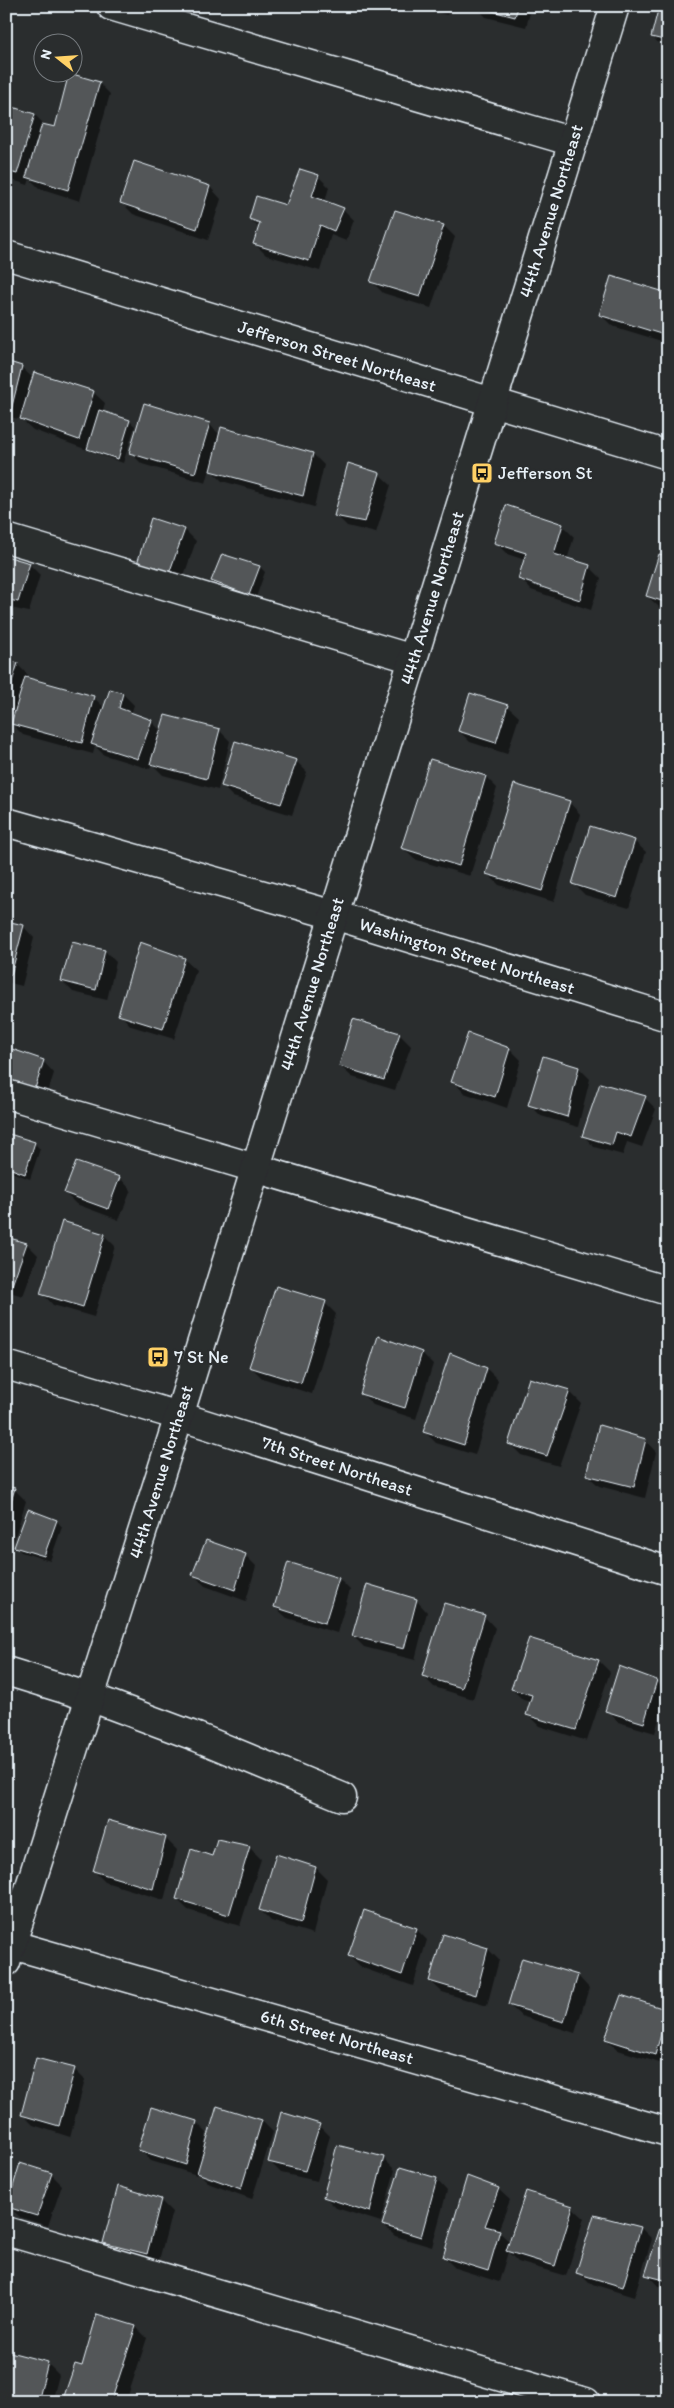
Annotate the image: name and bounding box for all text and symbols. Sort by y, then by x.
north arrow [32,32,82,82]
text: N [37,47,56,61]
street label: 44th Avenue Northeast [514,121,588,300]
street label: Jefferson Street Northeast [235,315,439,397]
bus stop icon: Jefferson St [470,461,494,485]
place label: Jefferson St [498,462,593,484]
street label: 44th Avenue Northeast [395,508,469,687]
street label: 44th Avenue Northeast [275,894,349,1073]
street label: Washington Street Northeast [357,913,578,999]
bus stop icon: 7 St Ne [146,1345,170,1369]
place label: 7 St Ne [174,1346,229,1368]
street label: 44th Avenue Northeast [124,1382,198,1561]
street label: 7th Street Northeast [259,1431,416,1501]
street label: 6th Street Northeast [258,2005,416,2069]

